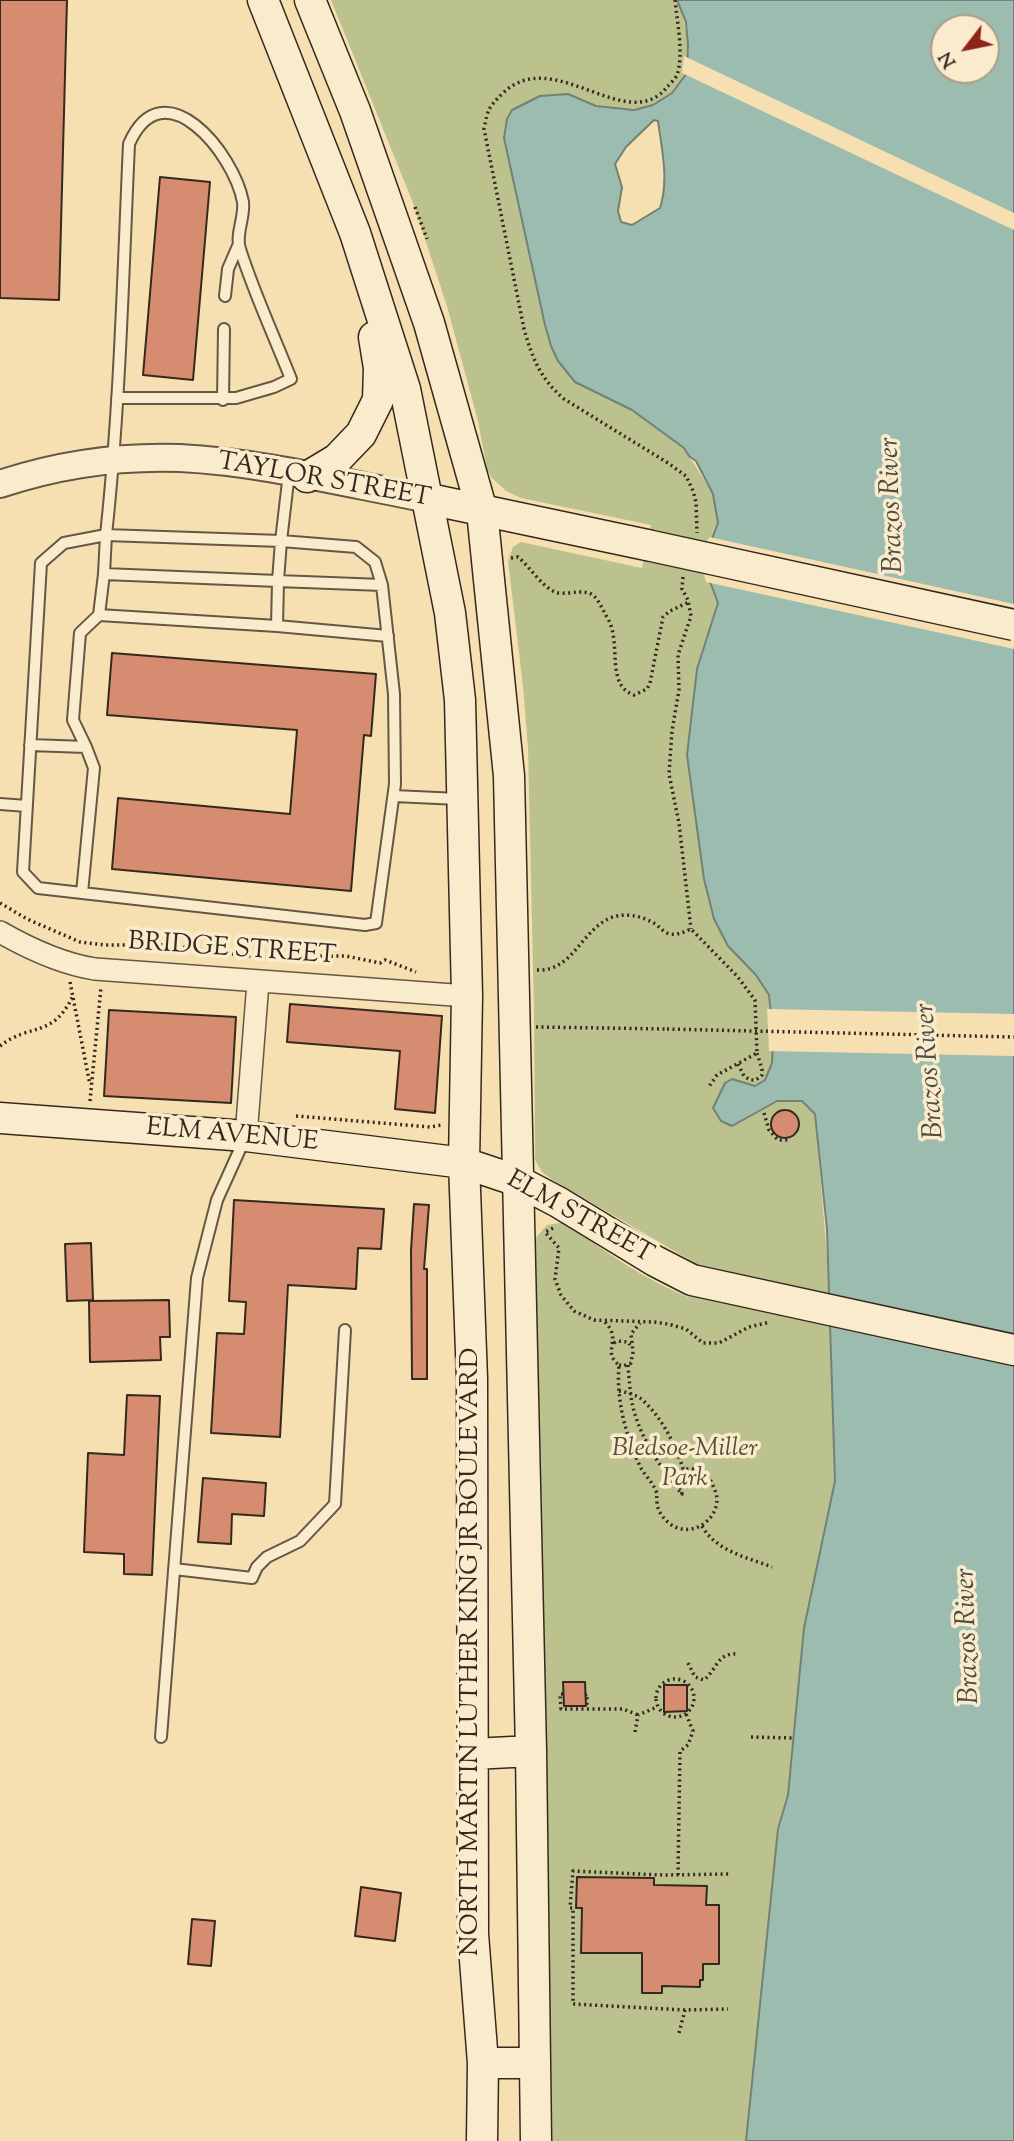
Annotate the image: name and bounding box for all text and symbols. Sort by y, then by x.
north arrow [930,14,1000,84]
text: N [933,46,964,73]
water label: Brazos River [875,436,913,574]
street label: TAYLOR STREET [215,448,433,516]
street label: BRIDGE STREET [127,928,337,974]
water label: Brazos River [910,1002,954,1140]
street label: ELM AVENUE [145,1114,319,1160]
street label: ELM STREET [500,1166,658,1272]
street label: NORTH MARTIN LUTHER KING JR BOULEVARD [457,1348,489,1956]
park label: Bledsoe-Miller Park [612,1435,758,1496]
water label: Brazos River [951,1567,989,1705]

